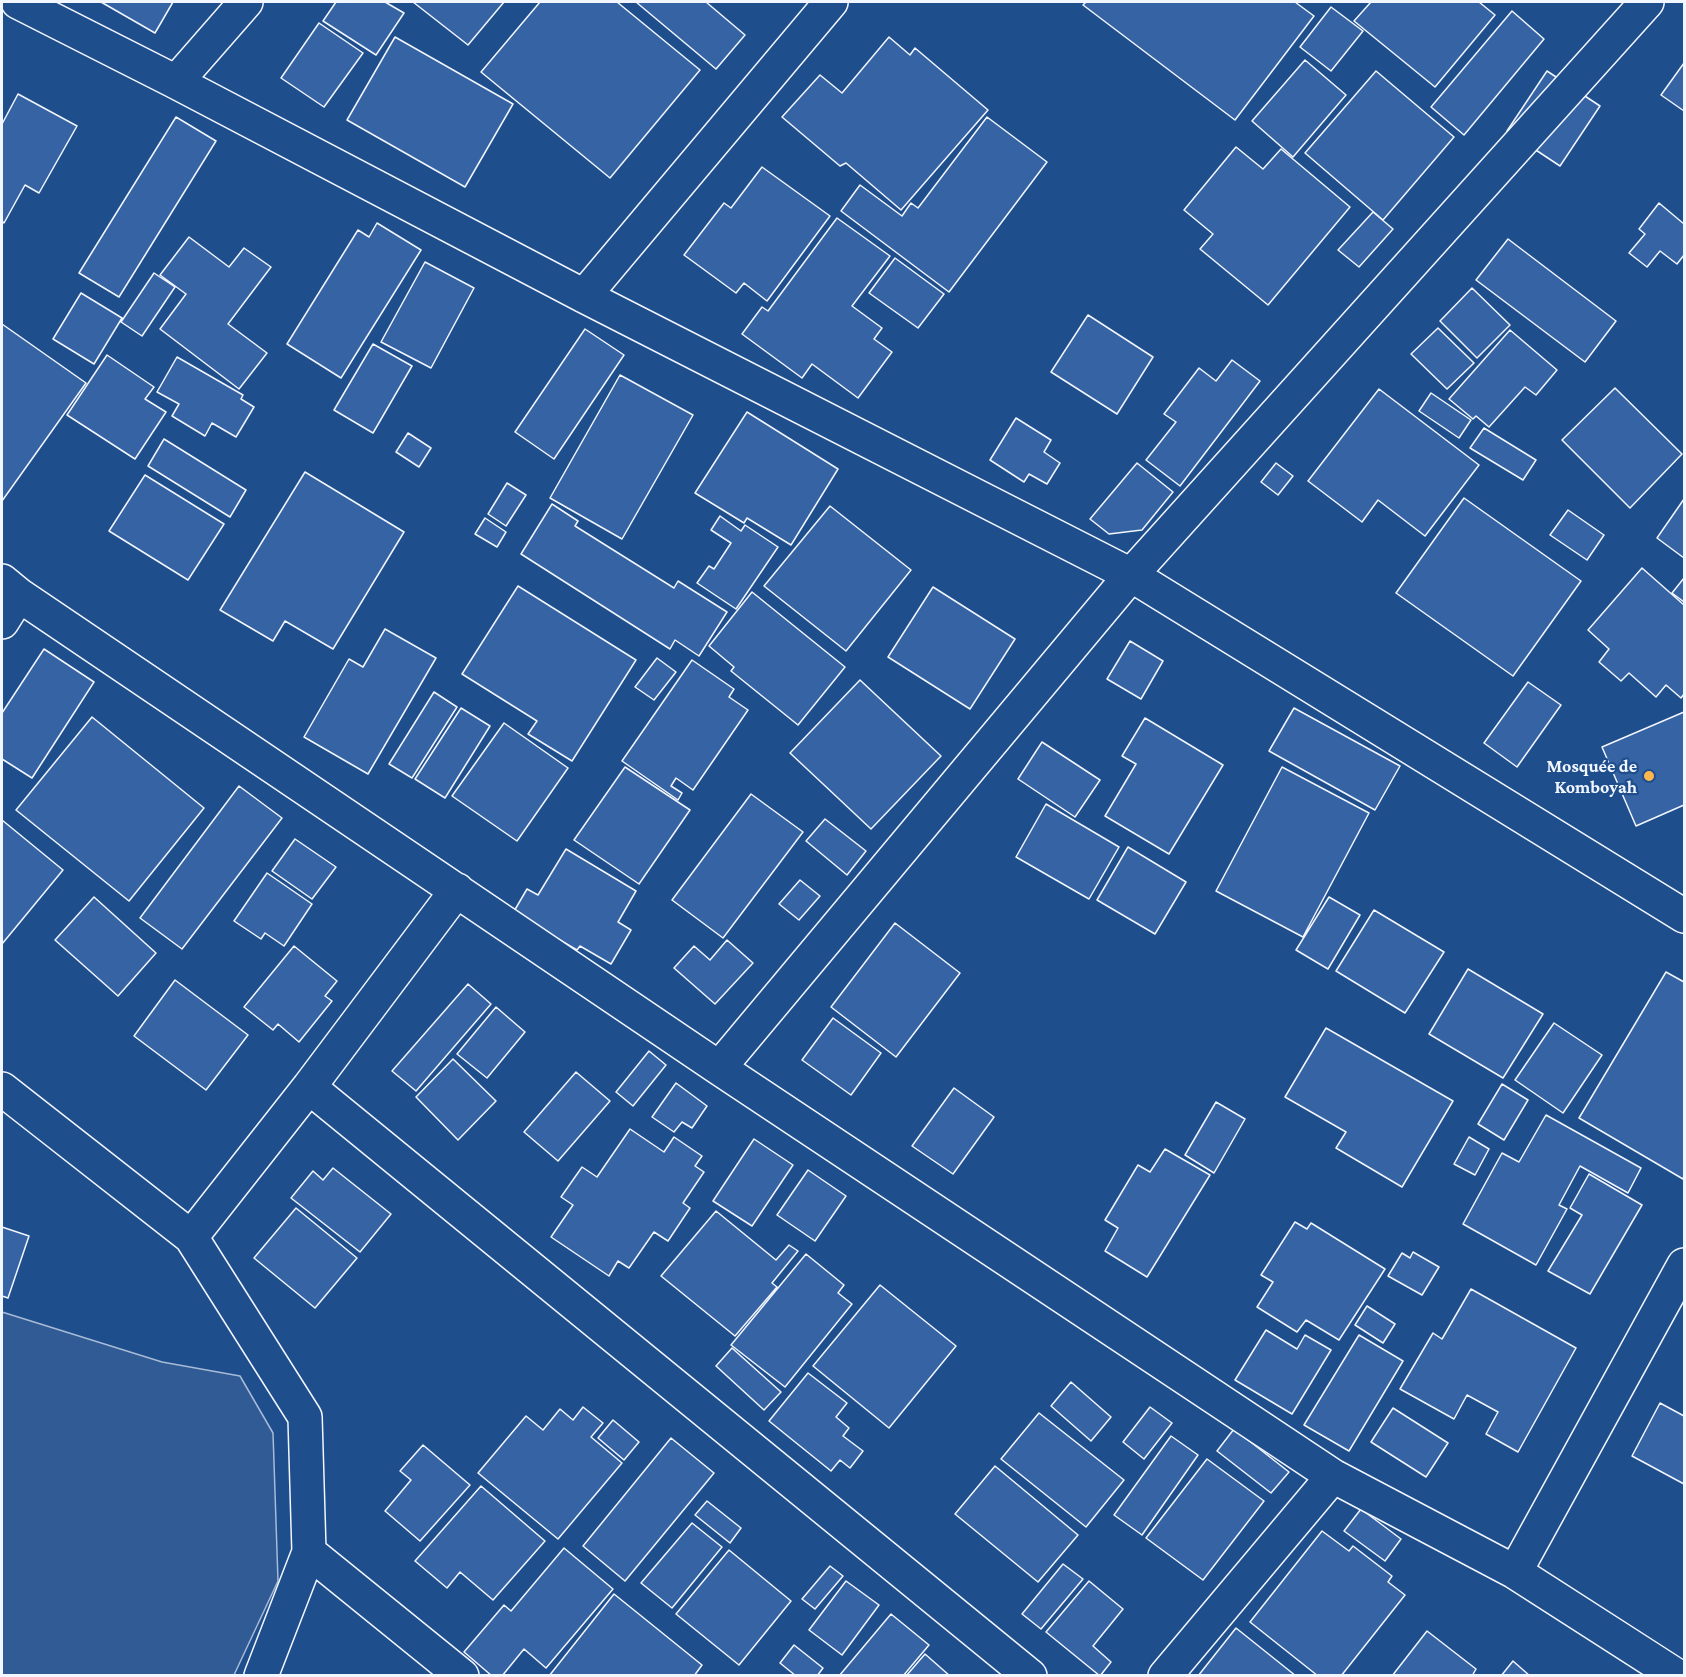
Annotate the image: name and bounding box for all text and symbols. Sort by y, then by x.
place label: Mosquée de Komboyah [1546,755,1637,798]
marker: Mosquée de Komboyah [1642,769,1656,783]

